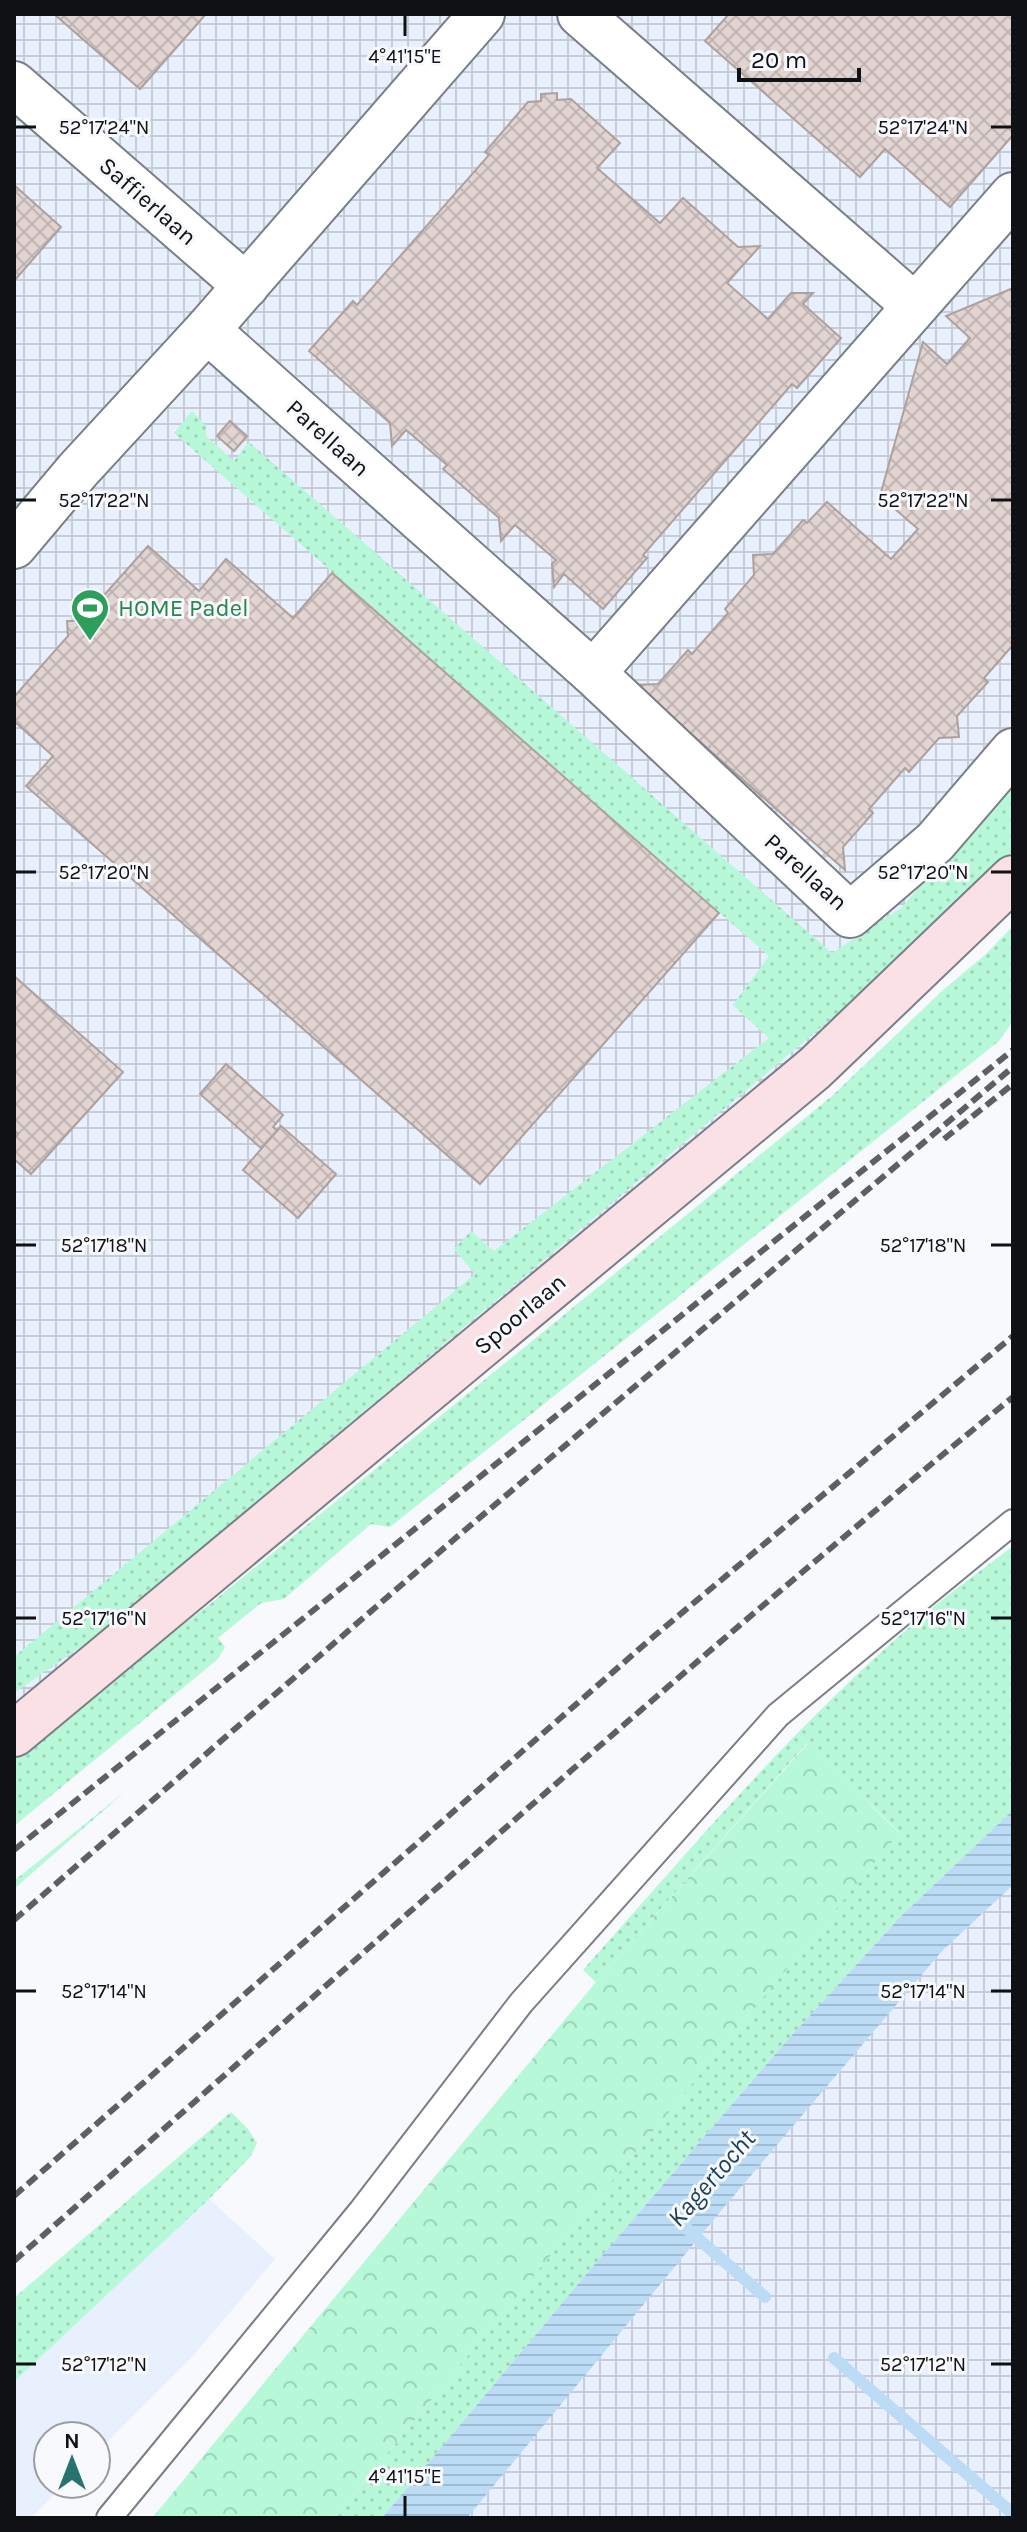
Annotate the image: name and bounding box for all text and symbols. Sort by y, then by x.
scale bar [739,32,859,82]
text: 4°41'15"E [368,45,442,68]
text: 20 m [751,46,807,74]
text: 52°17'24"N [59,116,149,139]
text: 52°17'24"N [878,116,968,139]
street label: Saffierlaan [94,151,202,251]
street label: Parellaan [281,394,375,482]
text: 52°17'22"N [58,489,150,512]
text: 52°17'22"N [877,489,969,512]
sports icon: HOME Padel [69,587,111,642]
place label: HOME Padel [118,594,249,622]
street label: Parellaan [759,828,853,916]
text: 52°17'20"N [58,861,150,884]
text: 52°17'20"N [877,861,969,884]
text: 52°17'18"N [60,1234,148,1257]
text: 52°17'18"N [879,1234,967,1257]
street label: Spoorlaan [468,1268,572,1360]
text: 52°17'16"N [61,1607,147,1630]
text: 52°17'16"N [880,1607,966,1630]
text: 52°17'14"N [61,1980,147,2003]
text: 52°17'14"N [880,1980,966,2003]
water label: Kagertocht [661,2123,763,2233]
text: 52°17'12"N [61,2353,147,2376]
text: 52°17'12"N [880,2353,966,2376]
north arrow [32,2420,112,2500]
text: N [64,2428,80,2454]
text: 4°41'15"E [368,2465,442,2488]

